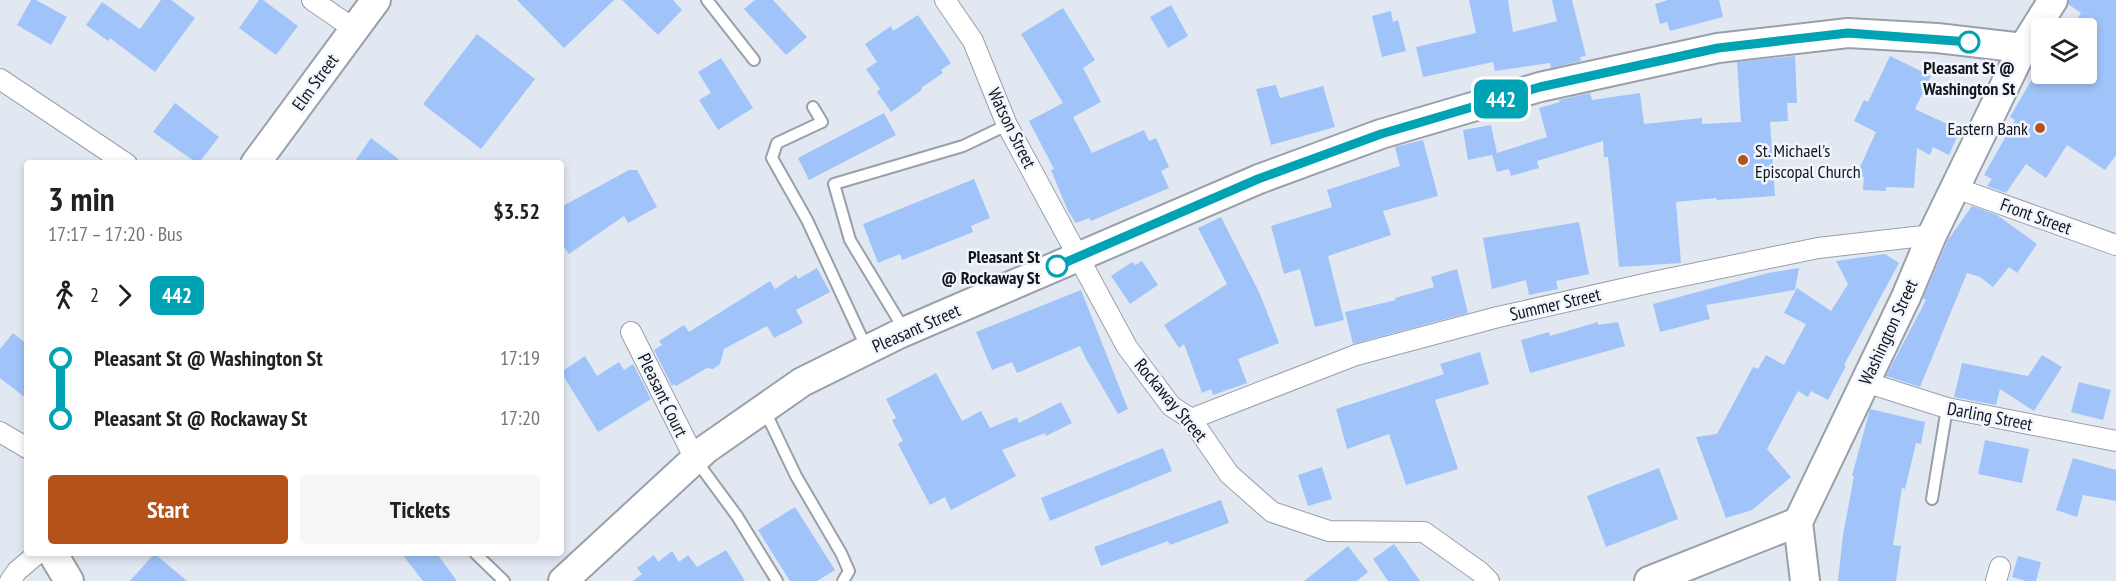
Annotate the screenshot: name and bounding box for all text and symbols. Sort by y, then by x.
map controls [2031,18,2097,84]
button: layers [2031,18,2097,84]
marker: Pleasant St @ Washington St [1958,31,1980,53]
street label: Elm Street [287,49,343,115]
place label: Pleasant St @ Washington St [1922,56,2016,100]
line badge: 442 [1466,80,1535,118]
street label: Watson Street [983,84,1041,172]
text: 442 [1486,86,1516,113]
place label: Eastern Bank [1948,117,2028,140]
marker: Eastern Bank [2033,121,2047,135]
place label: St. Michael's Episcopal Church [1755,139,1861,183]
marker: St. Michael's Episcopal Church [1736,153,1750,167]
text: 3 min [48,177,115,220]
street label: Front Street [1997,193,2075,239]
text: $3.52 [493,197,540,225]
text: 17:17 – 17:20 · Bus [48,221,183,247]
place label: Pleasant St @ Rockaway St [941,245,1041,289]
marker: Pleasant St @ Rockaway St [1046,255,1068,277]
street label: Washington Street [1854,276,1922,388]
icon: walk [48,279,81,312]
icon: forward [108,279,141,312]
text: 2 [90,282,99,308]
text: 442 [162,282,192,309]
street label: Summer Street [1507,282,1603,326]
street label: Pleasant Street [868,298,964,358]
text: Pleasant St @ Washington St [94,344,323,372]
text: 17:19 [500,345,540,371]
street label: Pleasant Court [633,349,693,441]
street label: Rockaway Street [1130,354,1212,446]
street label: Darling Street [1945,396,2035,436]
text: Pleasant St @ Rockaway St [94,404,307,432]
text: 17:20 [500,405,540,431]
button: Start [48,475,288,544]
button: Tickets [300,475,540,544]

